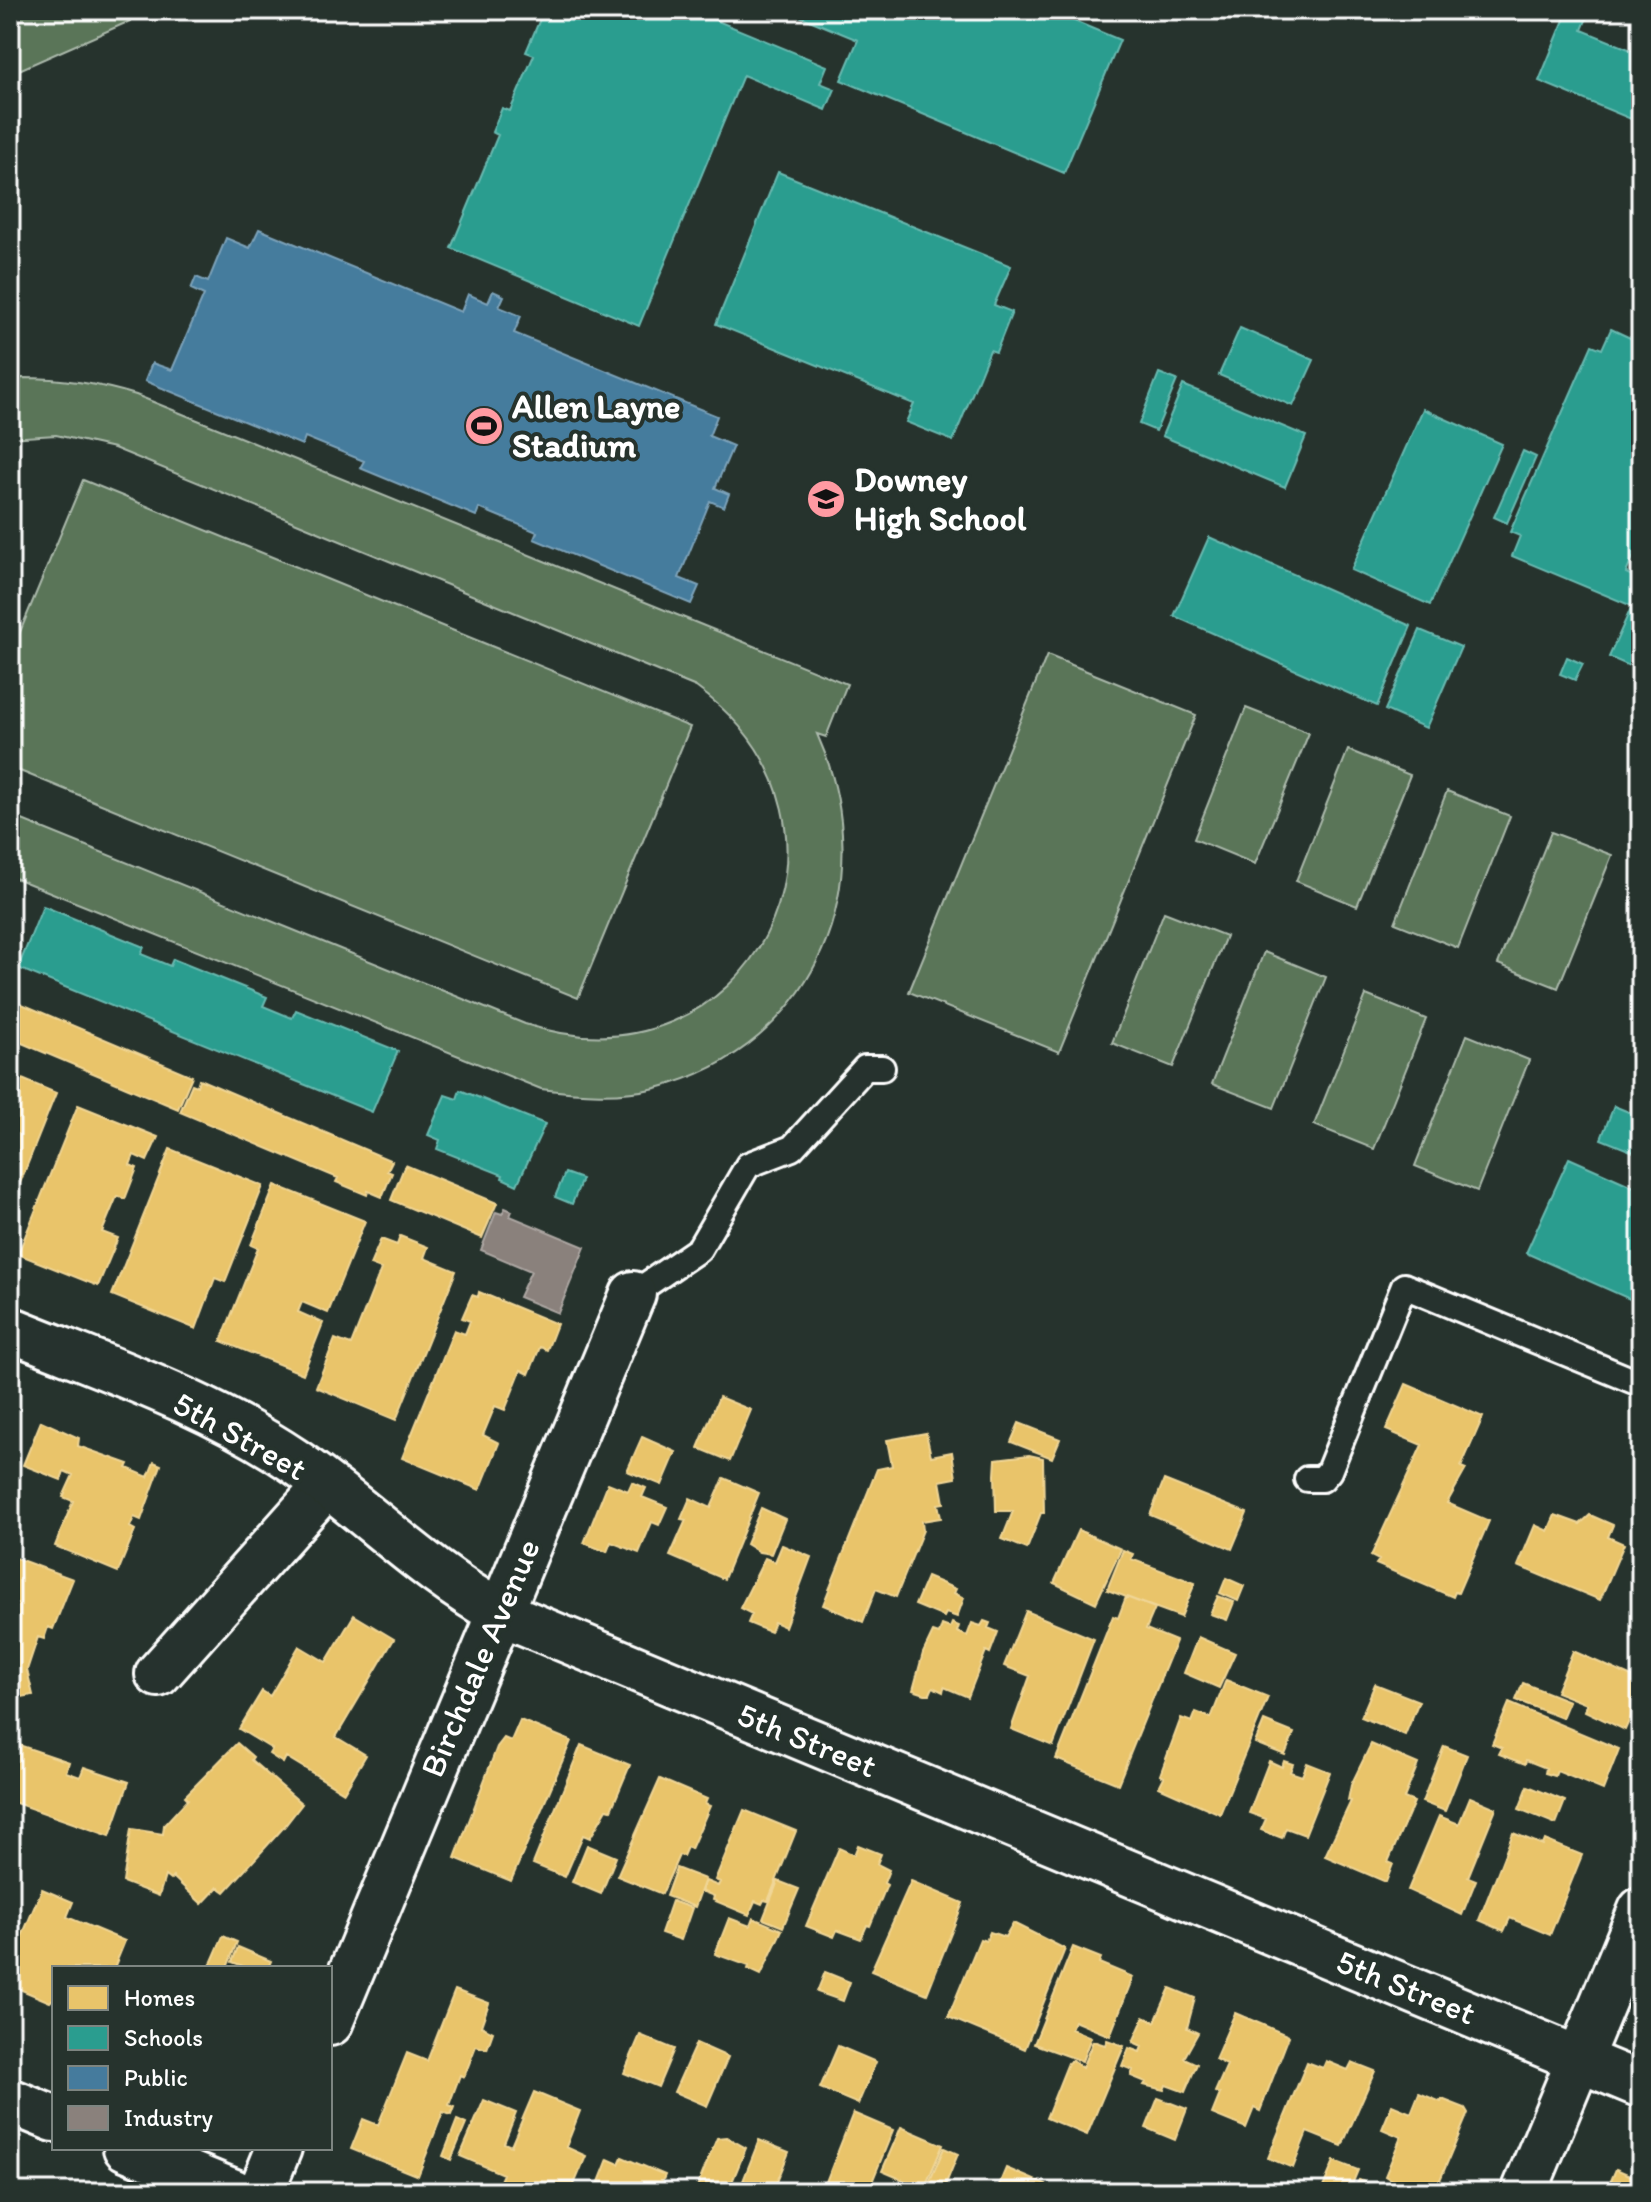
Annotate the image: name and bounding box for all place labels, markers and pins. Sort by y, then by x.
place label: Allen Layne Stadium [512,386,681,466]
sports icon: Allen Layne Stadium [463,405,505,447]
place label: Downey High School [854,459,1027,539]
school or university icon: Downey High School [805,478,847,520]

